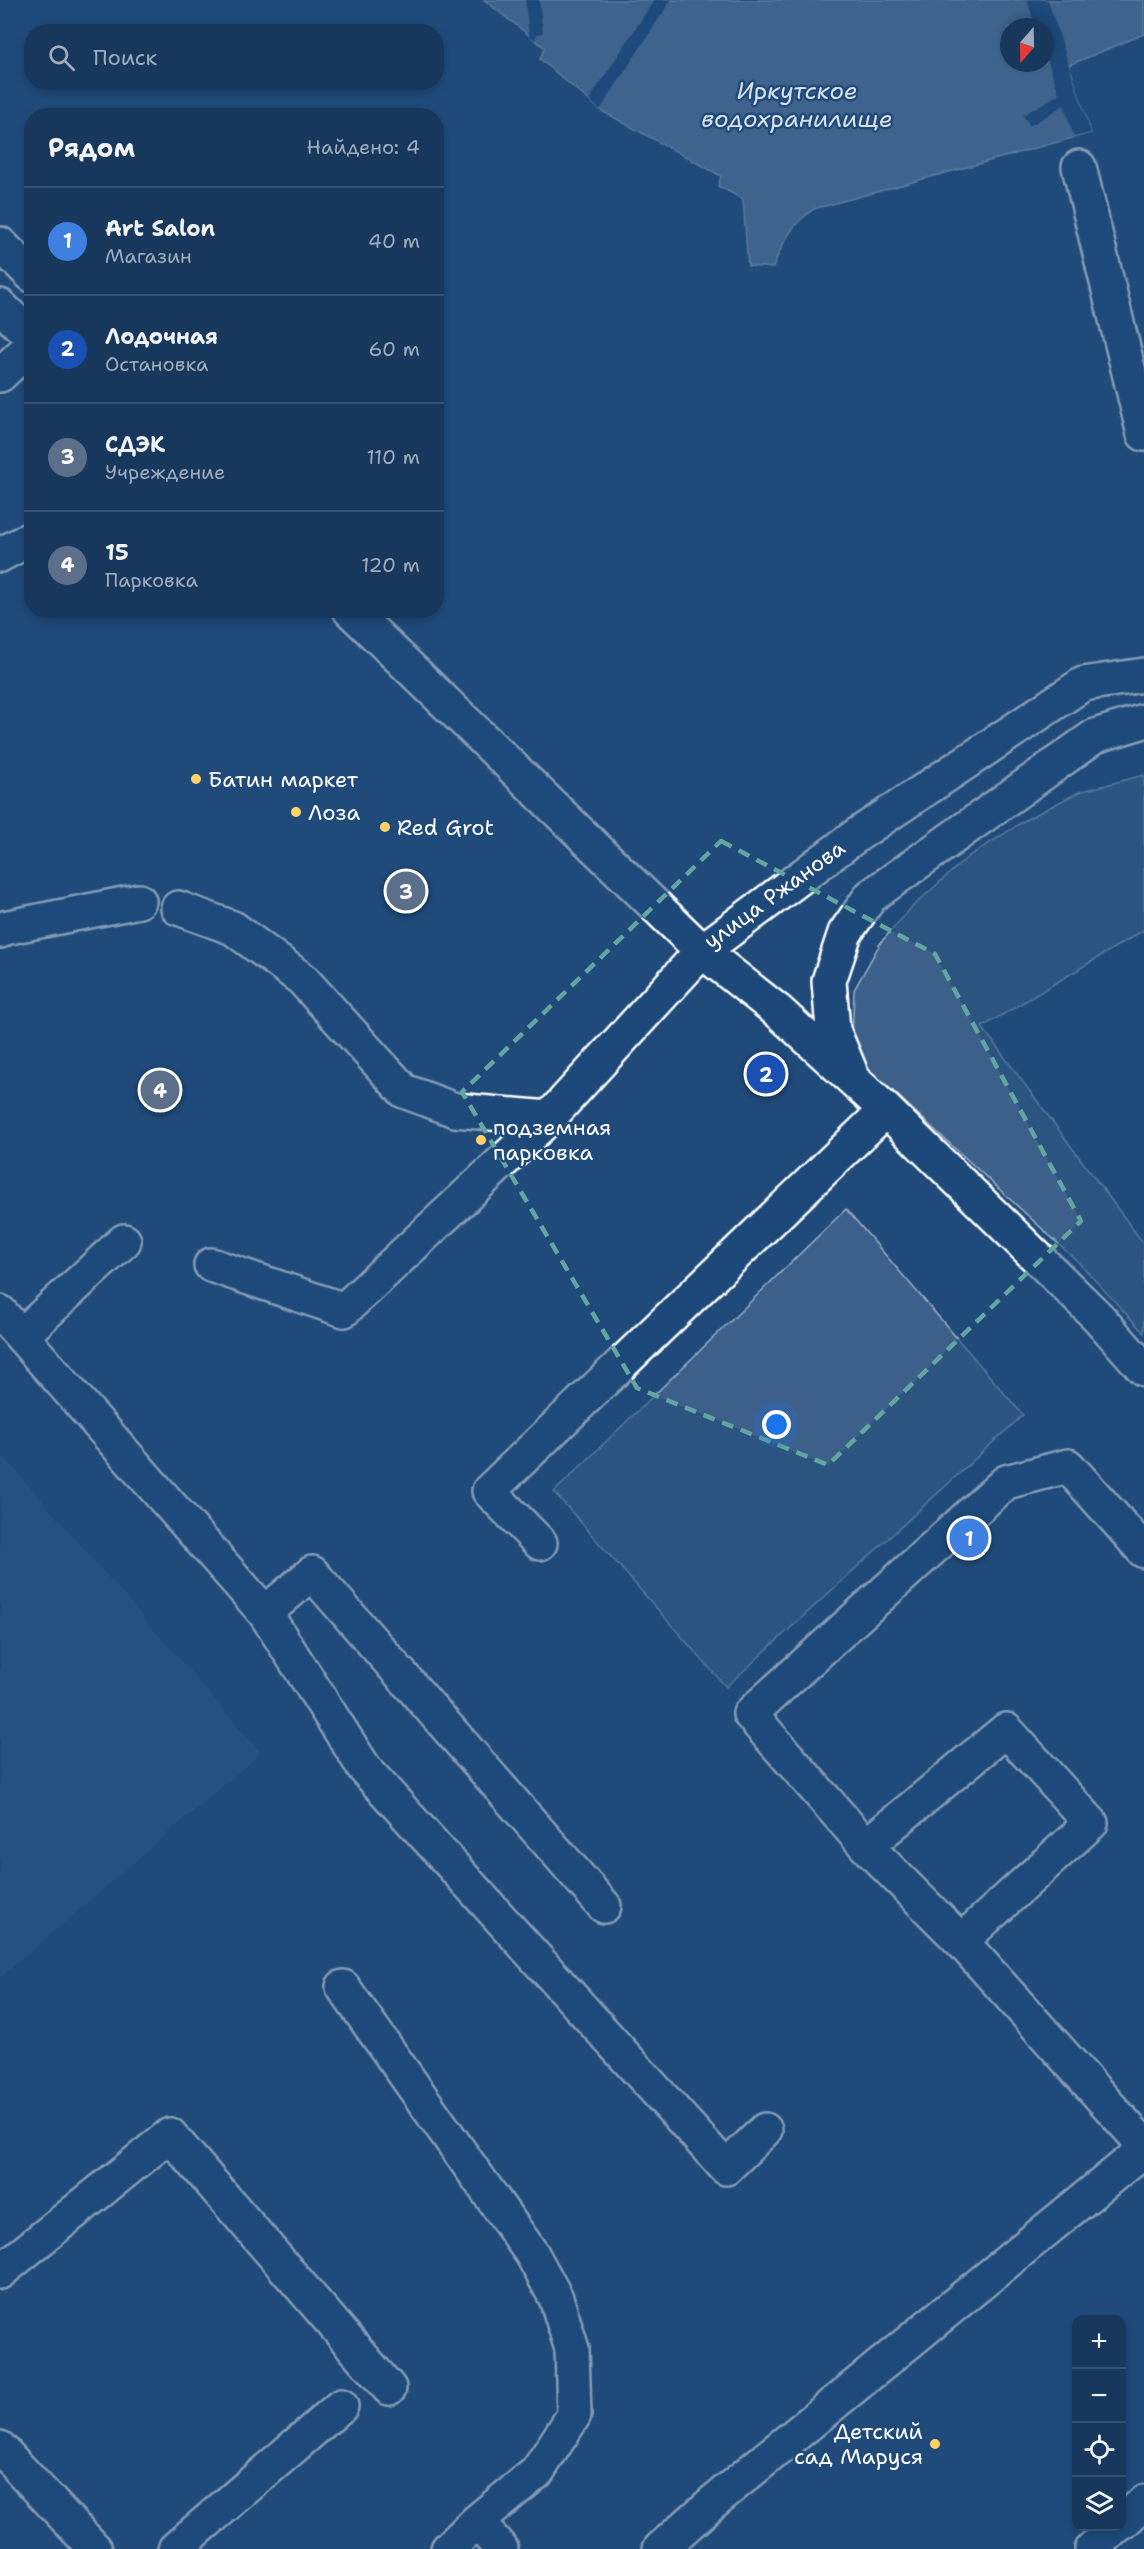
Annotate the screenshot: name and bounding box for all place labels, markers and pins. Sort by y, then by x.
place label: Батин маркет [208,765,359,794]
marker: Батин маркет [189,772,203,786]
place label: Лоза [308,798,360,827]
marker: Лоза [289,805,303,819]
place label: Red Grot [397,813,494,842]
marker: Red Grot [378,820,392,834]
pin: 3 [386,868,426,914]
pin: 2 [746,1052,786,1096]
pin: 4 [140,1068,180,1112]
place label: подземная парковка [493,1113,611,1167]
marker: подземная парковка [474,1133,488,1147]
pin: 1 [950,1516,988,1560]
place label: Детский сад Маруся [794,2417,923,2471]
marker: Детский сад Маруся [928,2437,942,2451]

